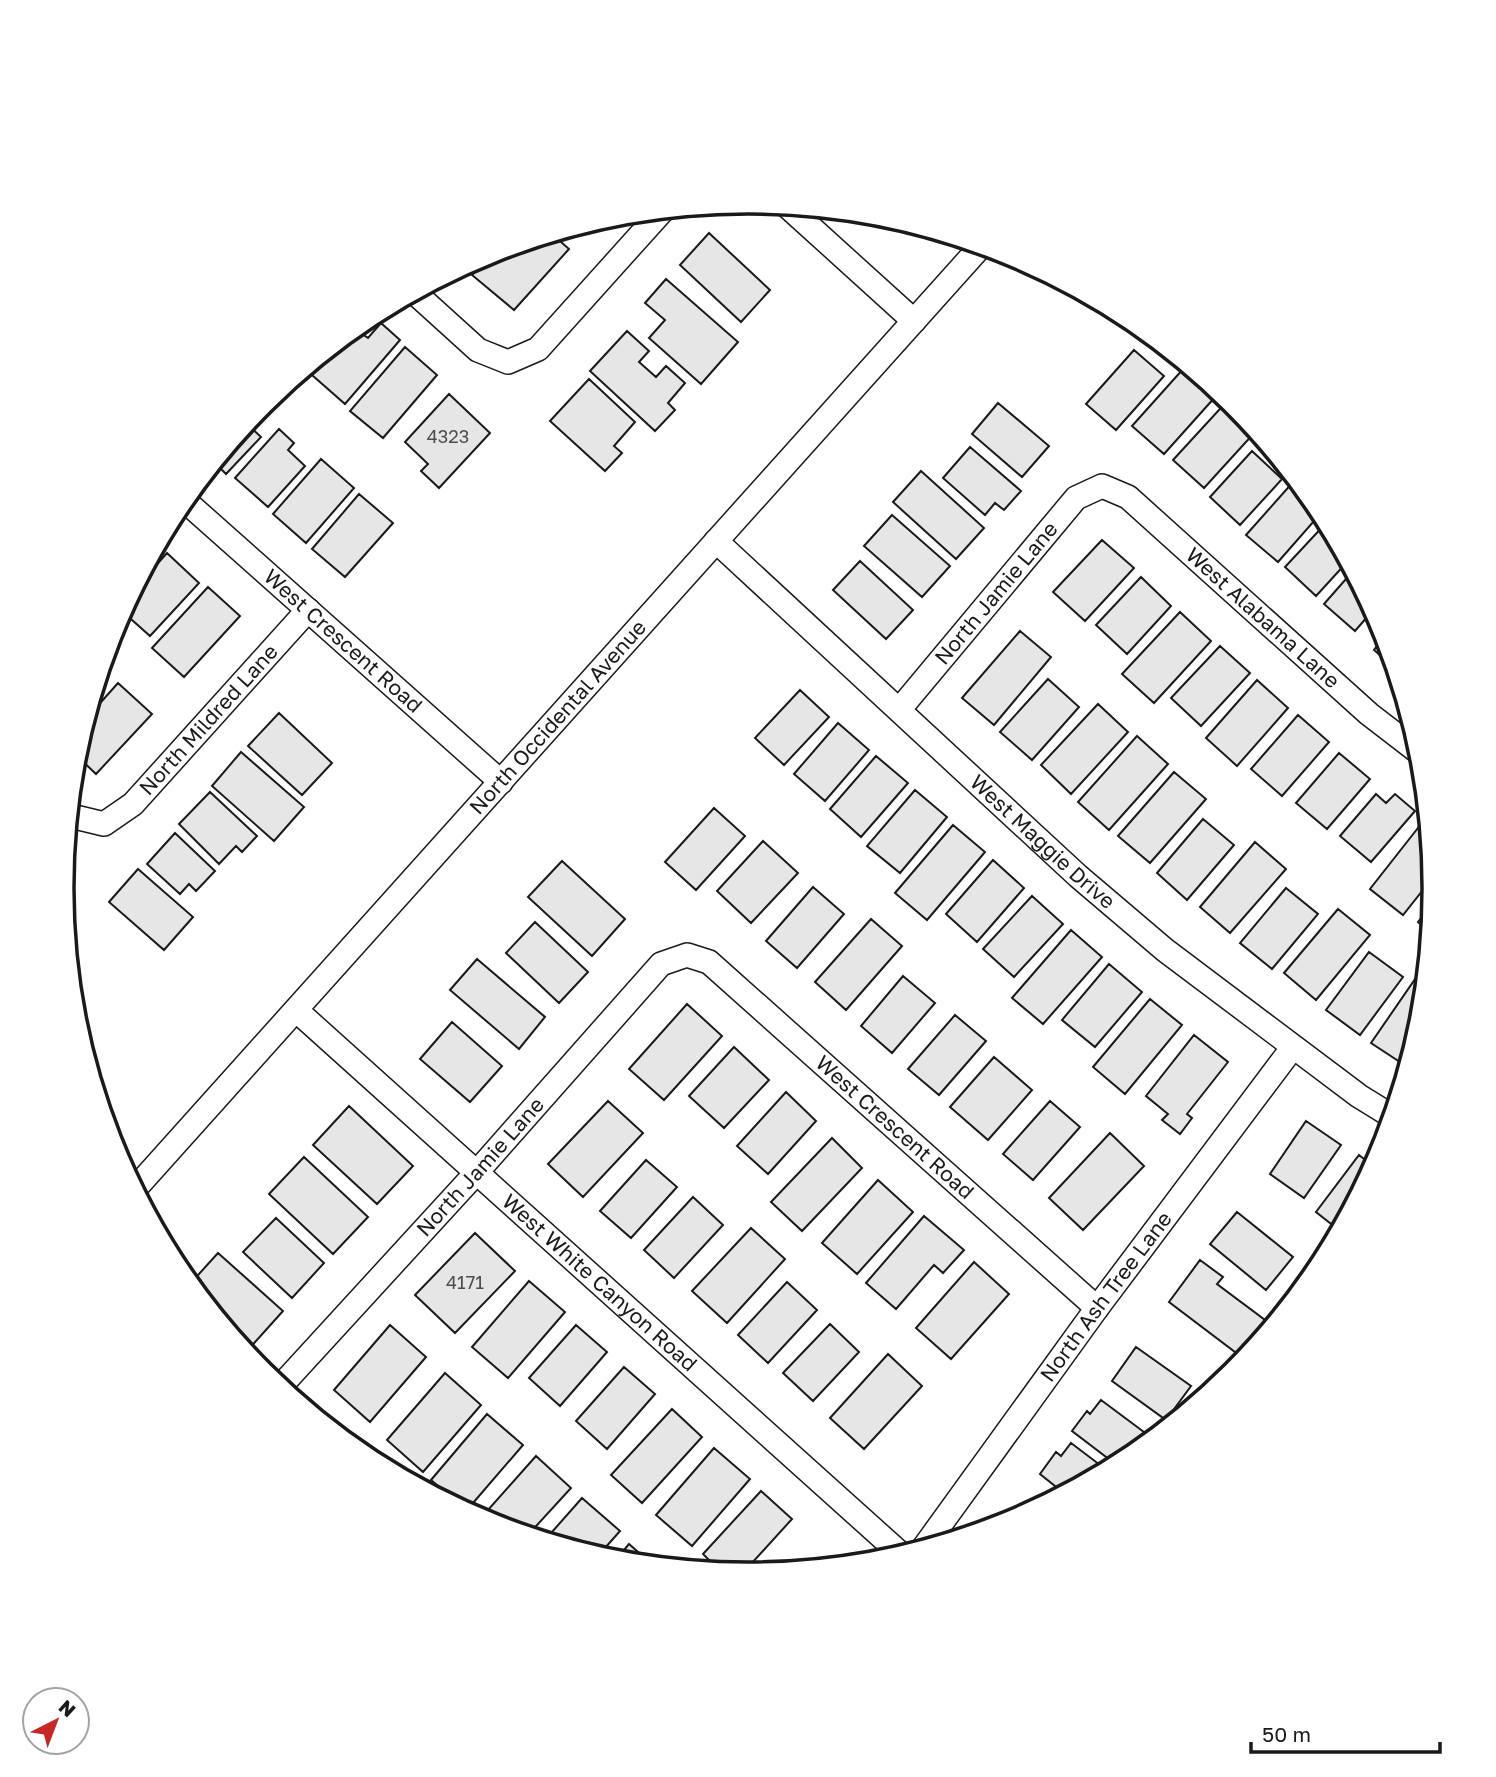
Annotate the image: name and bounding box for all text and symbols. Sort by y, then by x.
house number: 4323 [427,425,469,447]
street label: North Jamie Lane [929,516,1063,669]
street label: West Alabama Lane [1181,541,1346,693]
street label: West Crescent Road [259,563,428,718]
street label: North Occidental Avenue [463,614,651,819]
street label: North Mildred Lane [133,638,283,800]
street label: West Maggie Drive [965,769,1121,914]
street label: West Crescent Road [811,1049,980,1204]
street label: North Jamie Lane [411,1092,549,1241]
street label: West White Canyon Road [497,1188,703,1376]
street label: North Ash Tree Lane [1034,1206,1177,1386]
house number: 4171 [446,1271,484,1293]
north arrow [21,1686,91,1756]
text: N [55,1695,81,1721]
scale bar [1251,1710,1440,1754]
text: 50 m [1262,1721,1311,1747]

